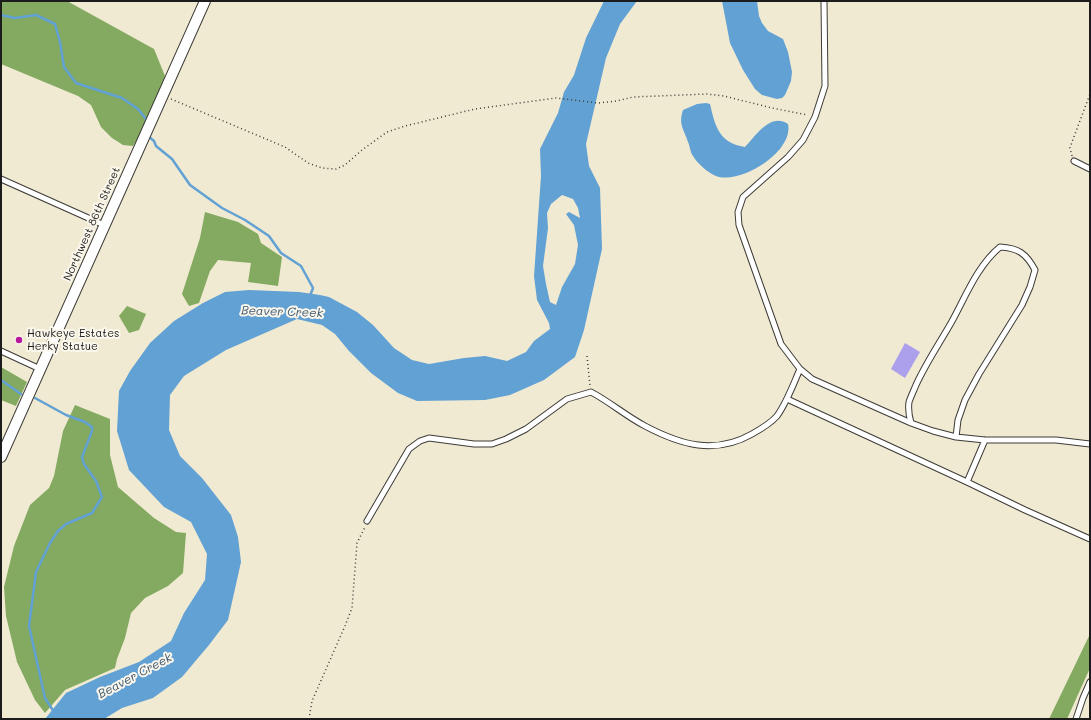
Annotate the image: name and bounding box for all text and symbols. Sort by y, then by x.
street label: Northwest 86th Street [61,165,123,283]
water label: Beaver Creek [241,303,323,321]
place label: Hawkeye Estates Herky Statue [27,327,119,353]
marker: Hawkeye Estates Herky Statue [14,335,24,345]
water label: Beaver Creek [96,650,174,702]

